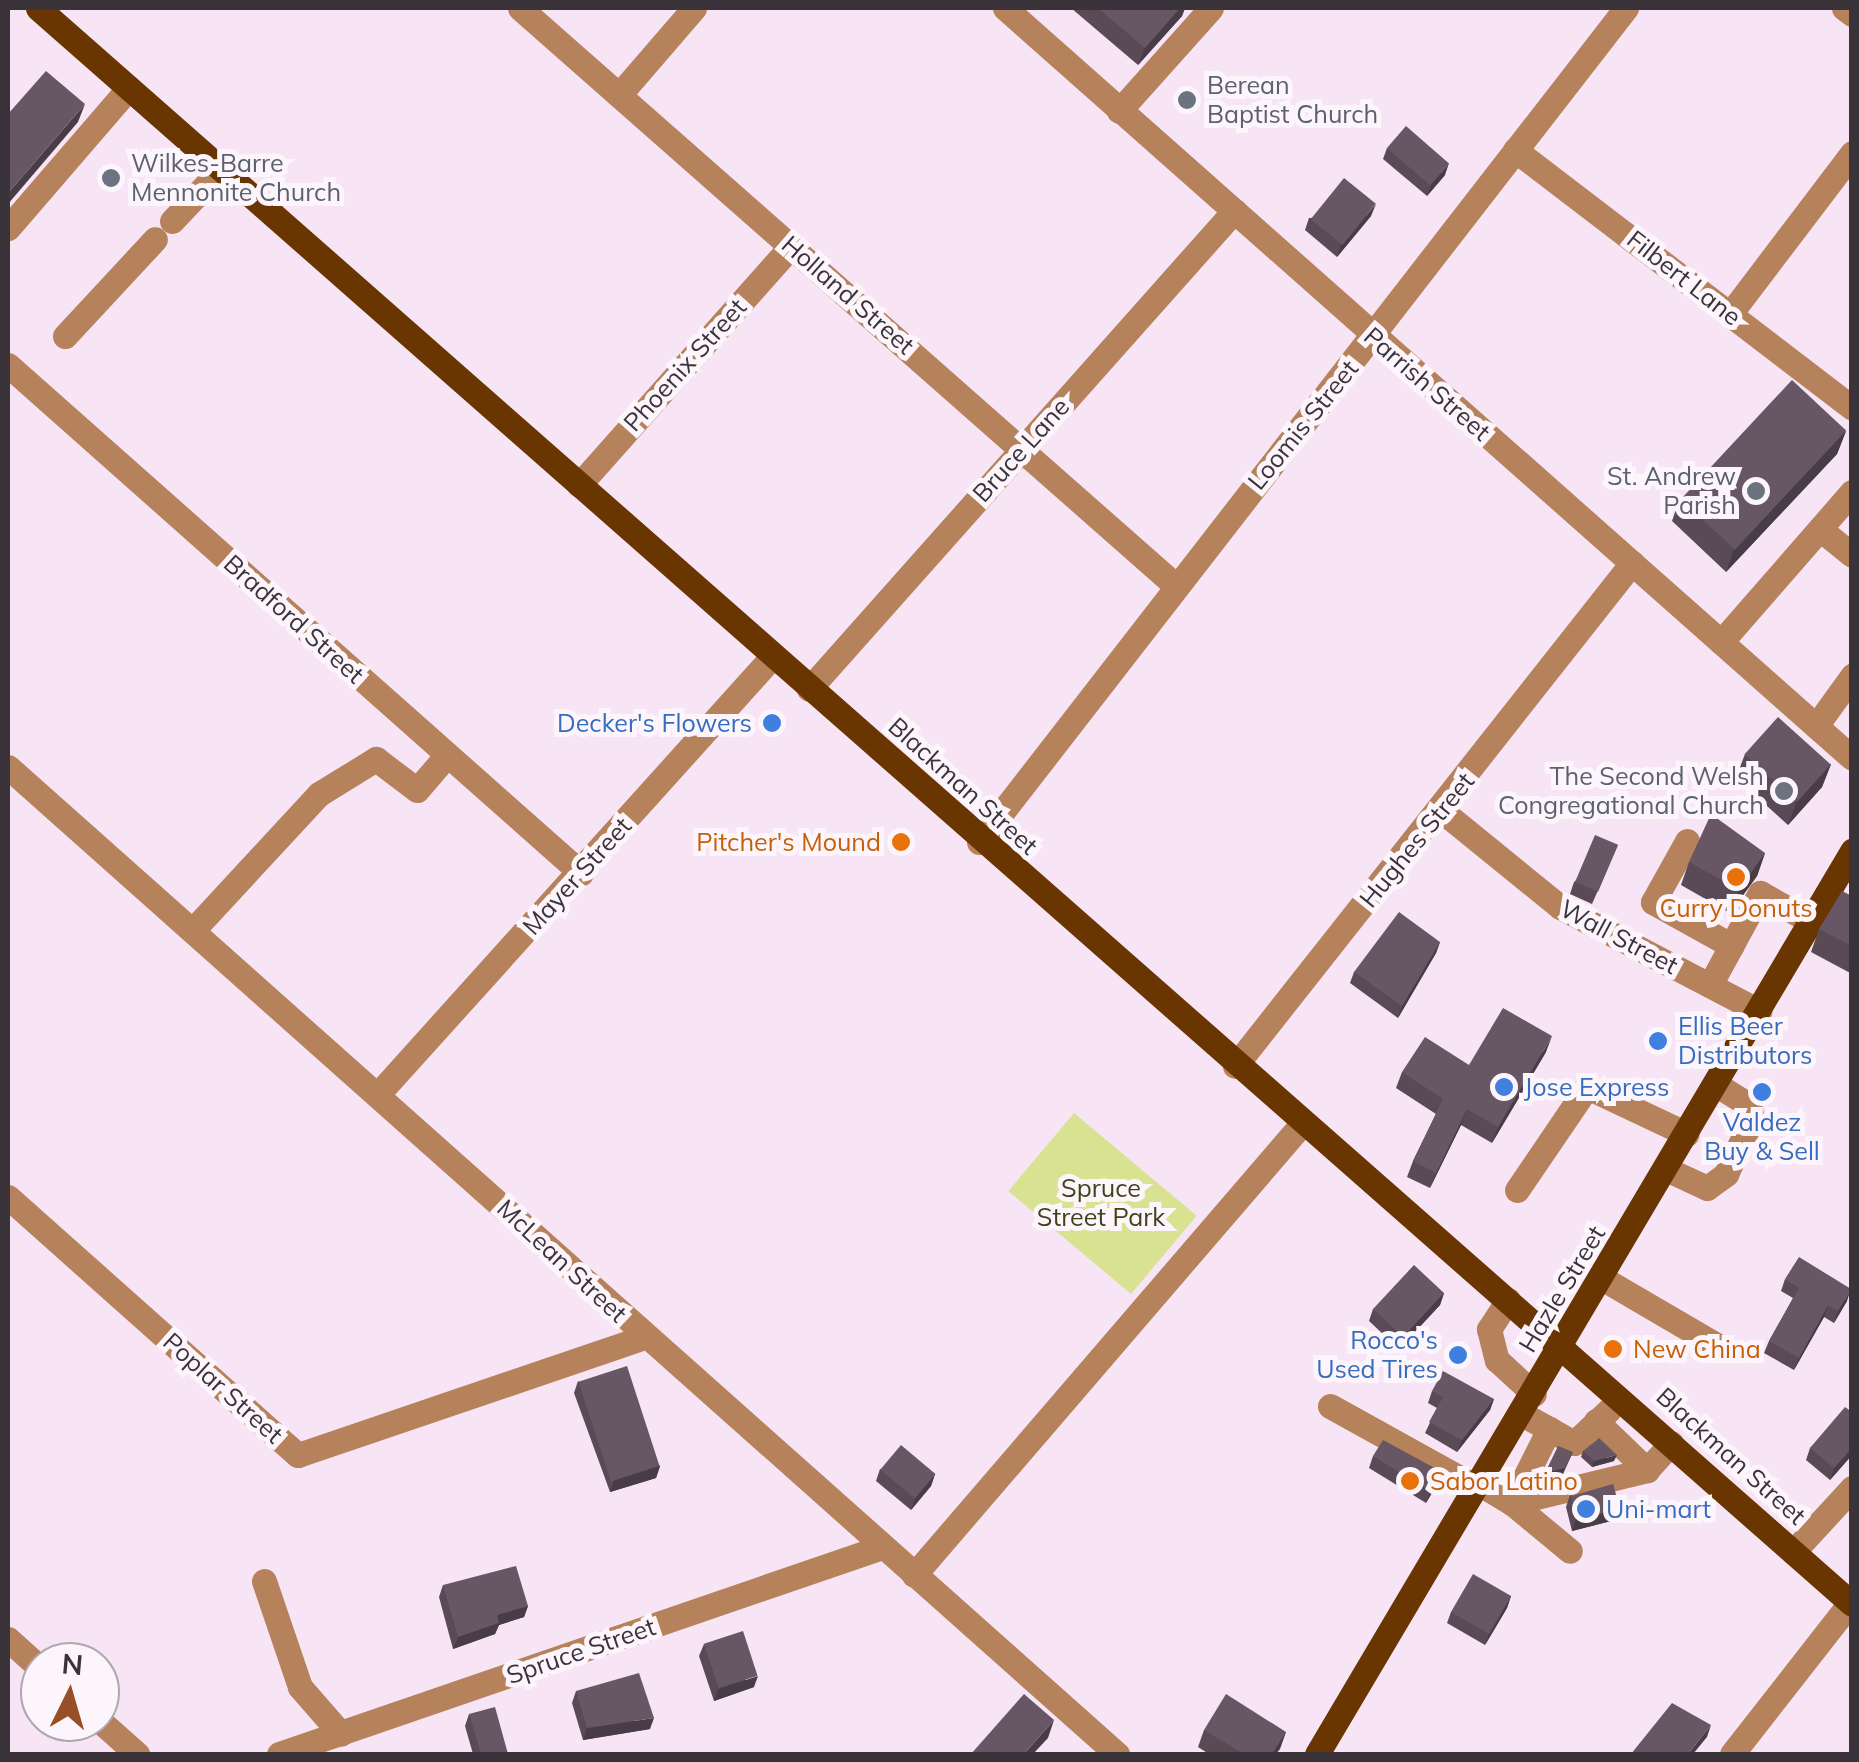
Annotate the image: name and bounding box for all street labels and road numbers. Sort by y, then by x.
street label: Filbert Lane [1621,224,1747,332]
street label: Holland Street [776,229,920,361]
street label: Phoenix Street [618,292,752,438]
street label: Parrish Street [1358,321,1496,447]
street label: Loomis Street [1242,354,1364,496]
street label: Bruce Lane [966,392,1076,508]
street label: Bradford Street [218,548,370,690]
street label: Blackman Street [882,711,1044,861]
street label: Hughes Street [1353,766,1481,914]
street label: Mayer Street [516,811,638,941]
street label: Wall Street [1555,893,1683,981]
street label: McLean Street [491,1193,633,1329]
street label: Hazle Street [1512,1220,1612,1358]
street label: Poplar Street [157,1326,289,1450]
street label: Blackman Street [1650,1381,1812,1531]
street label: Spruce Street [503,1612,659,1690]

